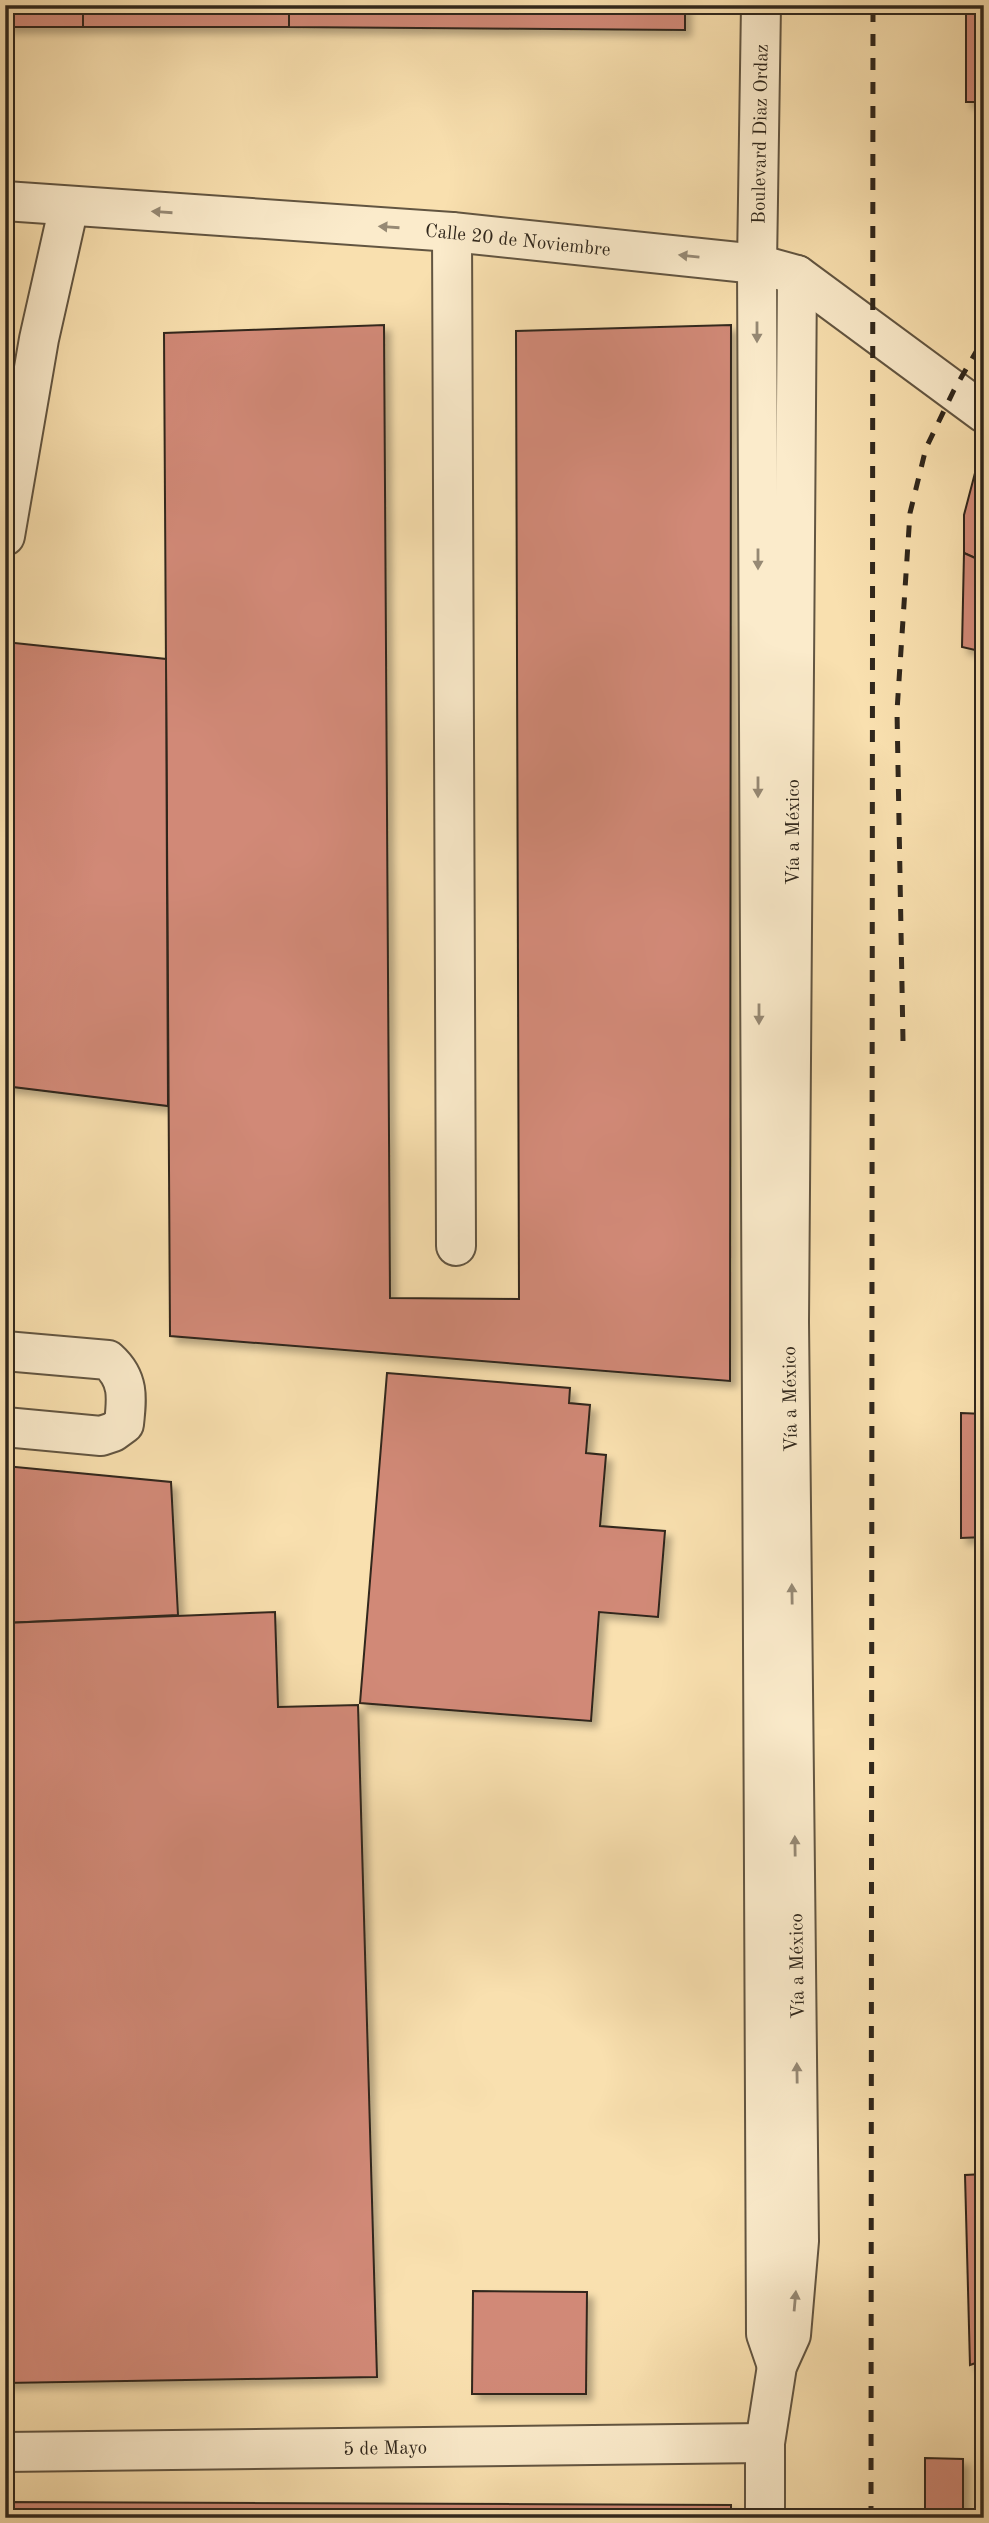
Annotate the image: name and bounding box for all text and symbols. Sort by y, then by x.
street label: Boulevard Diaz Ordaz [750,44,773,224]
one-way arrow [151,206,173,217]
one-way arrow [378,222,400,233]
street label: Calle 20 de Noviembre [424,222,611,261]
one-way arrow [678,251,700,262]
one-way arrow [751,321,763,343]
one-way arrow [752,549,763,571]
one-way arrow [752,776,764,798]
street label: Vía a México [785,779,804,885]
one-way arrow [753,1004,765,1026]
street label: Vía a México [781,1346,802,1452]
one-way arrow [786,1583,798,1605]
one-way arrow [789,1835,800,1857]
street label: Vía a México [788,1913,809,2019]
one-way arrow [791,2062,803,2084]
one-way arrow [790,2290,801,2312]
street label: 5 de Mayo [343,2439,427,2460]

